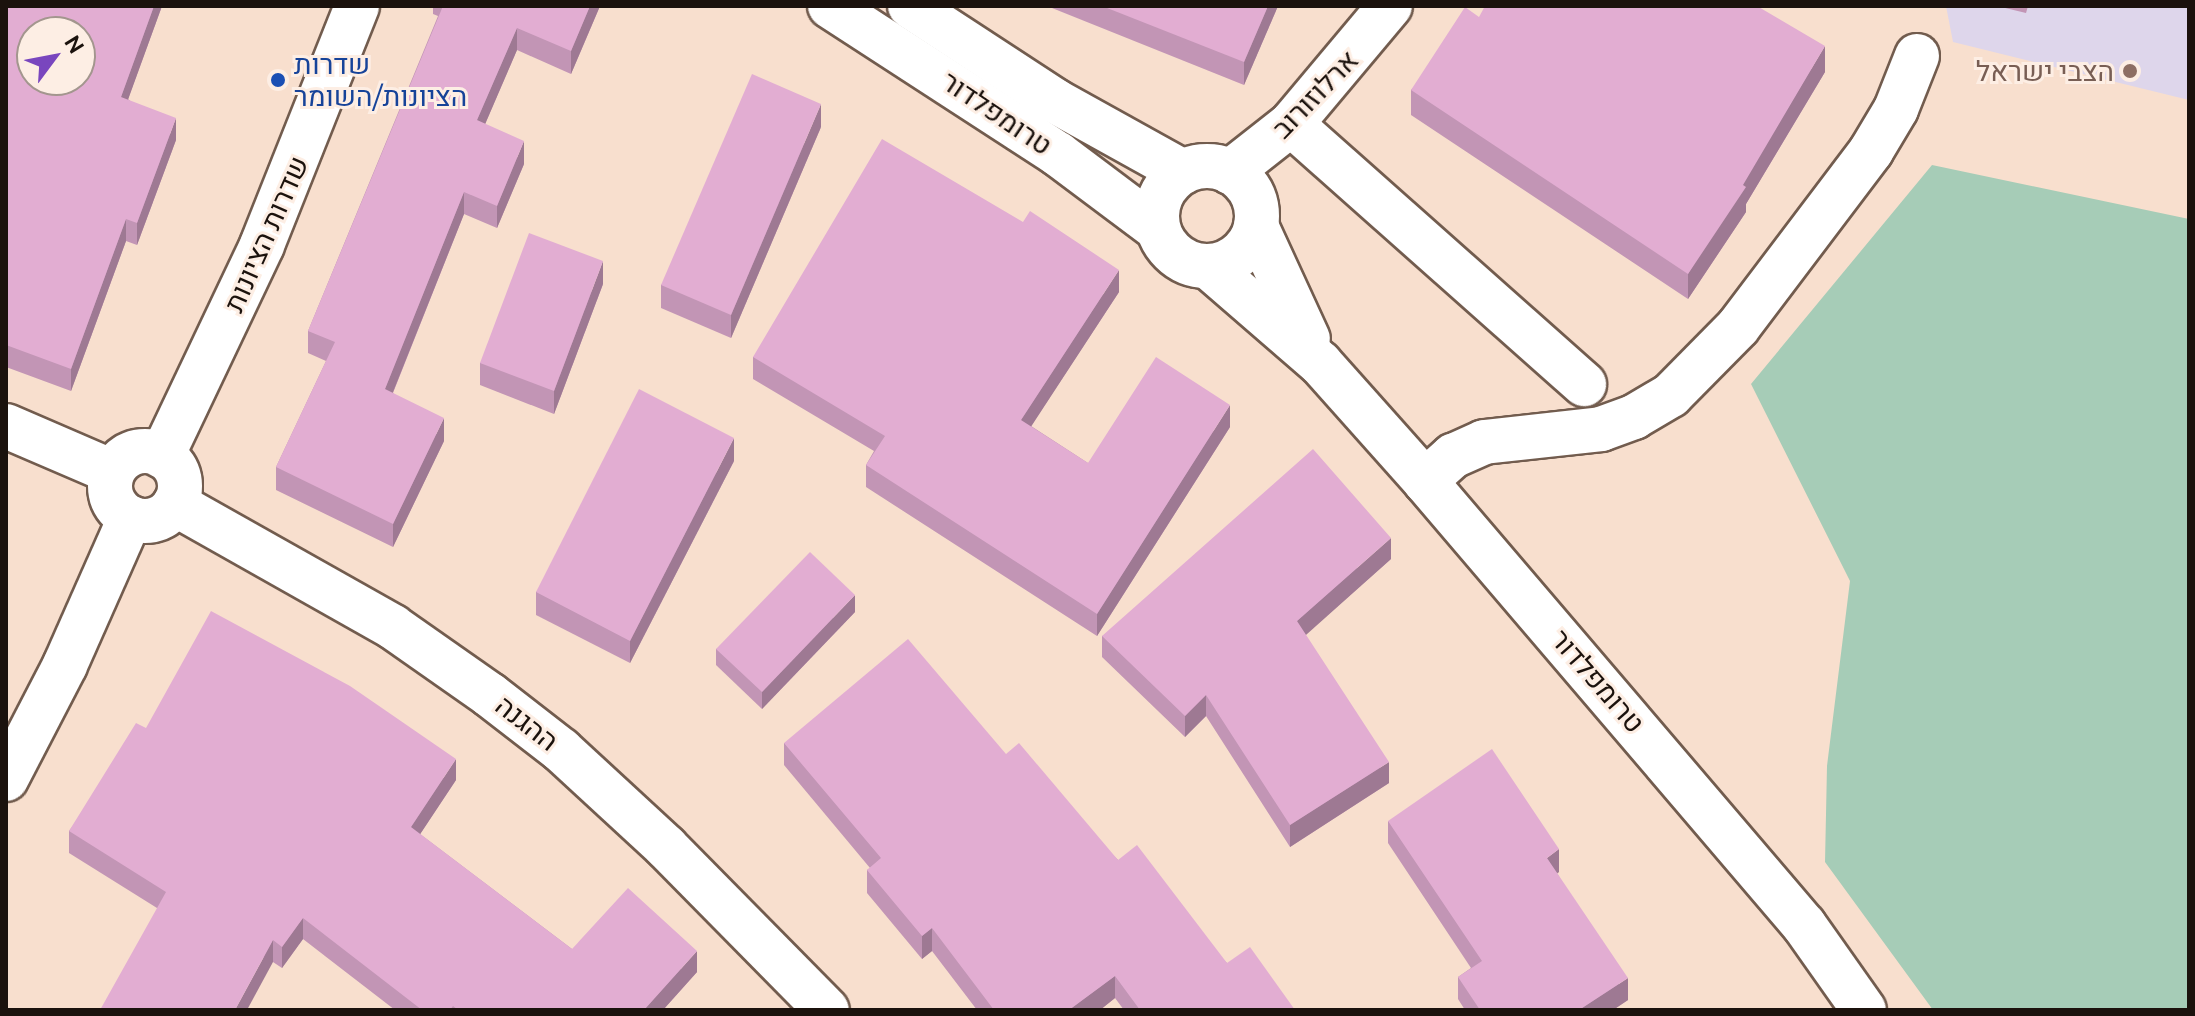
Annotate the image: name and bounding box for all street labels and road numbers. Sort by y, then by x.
street label: ארלוזורוב [1265,43,1365,145]
street label: טרומפלדור [936,64,1058,162]
street label: שדרות הציונות [217,151,315,317]
street label: טרומפלדור [1544,623,1652,739]
street label: ההגנה [489,688,565,758]

